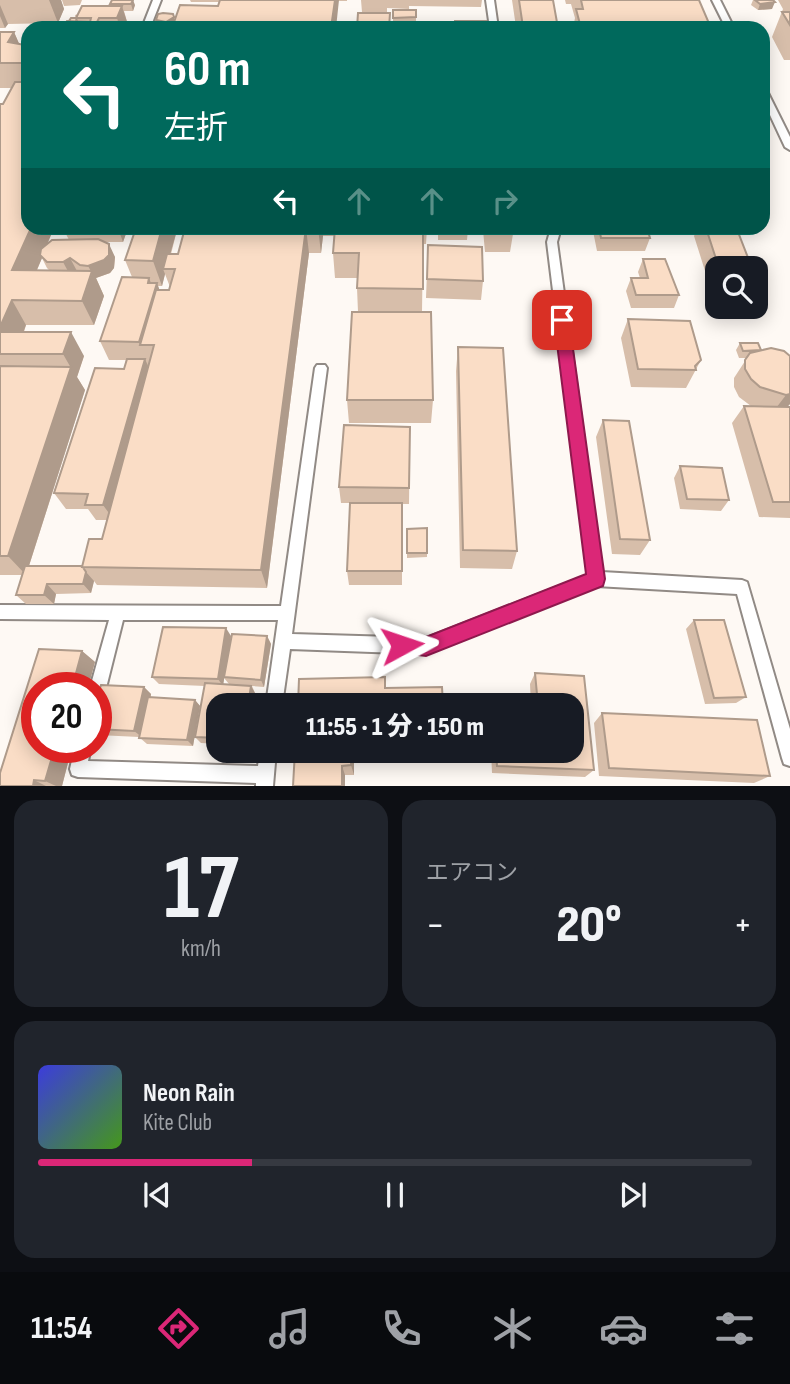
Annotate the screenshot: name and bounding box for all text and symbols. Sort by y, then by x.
text: 60 m [164,41,251,100]
icon: left [49,49,140,140]
text: 左折 [164,109,228,148]
icon: left [267,182,305,220]
icon: ahead [340,182,378,220]
icon: ahead [413,182,451,220]
icon: right [486,182,524,220]
map controls [705,256,768,319]
button: search [705,256,768,319]
pin [532,290,592,350]
icon: arrive [543,301,581,339]
position arrow [365,608,439,682]
speed limit sign: 20 [21,672,112,763]
text: 11:55 · 1 分 · 150 m [306,712,484,743]
text: 17 [164,835,238,944]
text: エアコン [426,859,518,887]
text: 20° [556,894,622,957]
text: − [426,903,445,948]
text: + [733,903,752,948]
text: km/h [181,935,221,963]
text: Neon Rain [143,1078,235,1109]
text: Kite Club [143,1109,212,1137]
icon: previous [138,1176,176,1214]
icon: pause [376,1176,414,1214]
icon: next [614,1176,652,1214]
icon: directions [154,1304,203,1353]
icon: music [265,1304,314,1353]
icon: phone [377,1304,426,1353]
icon: climate [488,1304,537,1353]
icon: car [599,1304,648,1353]
icon: filters [710,1304,759,1353]
text: 11:54 [31,1309,92,1348]

